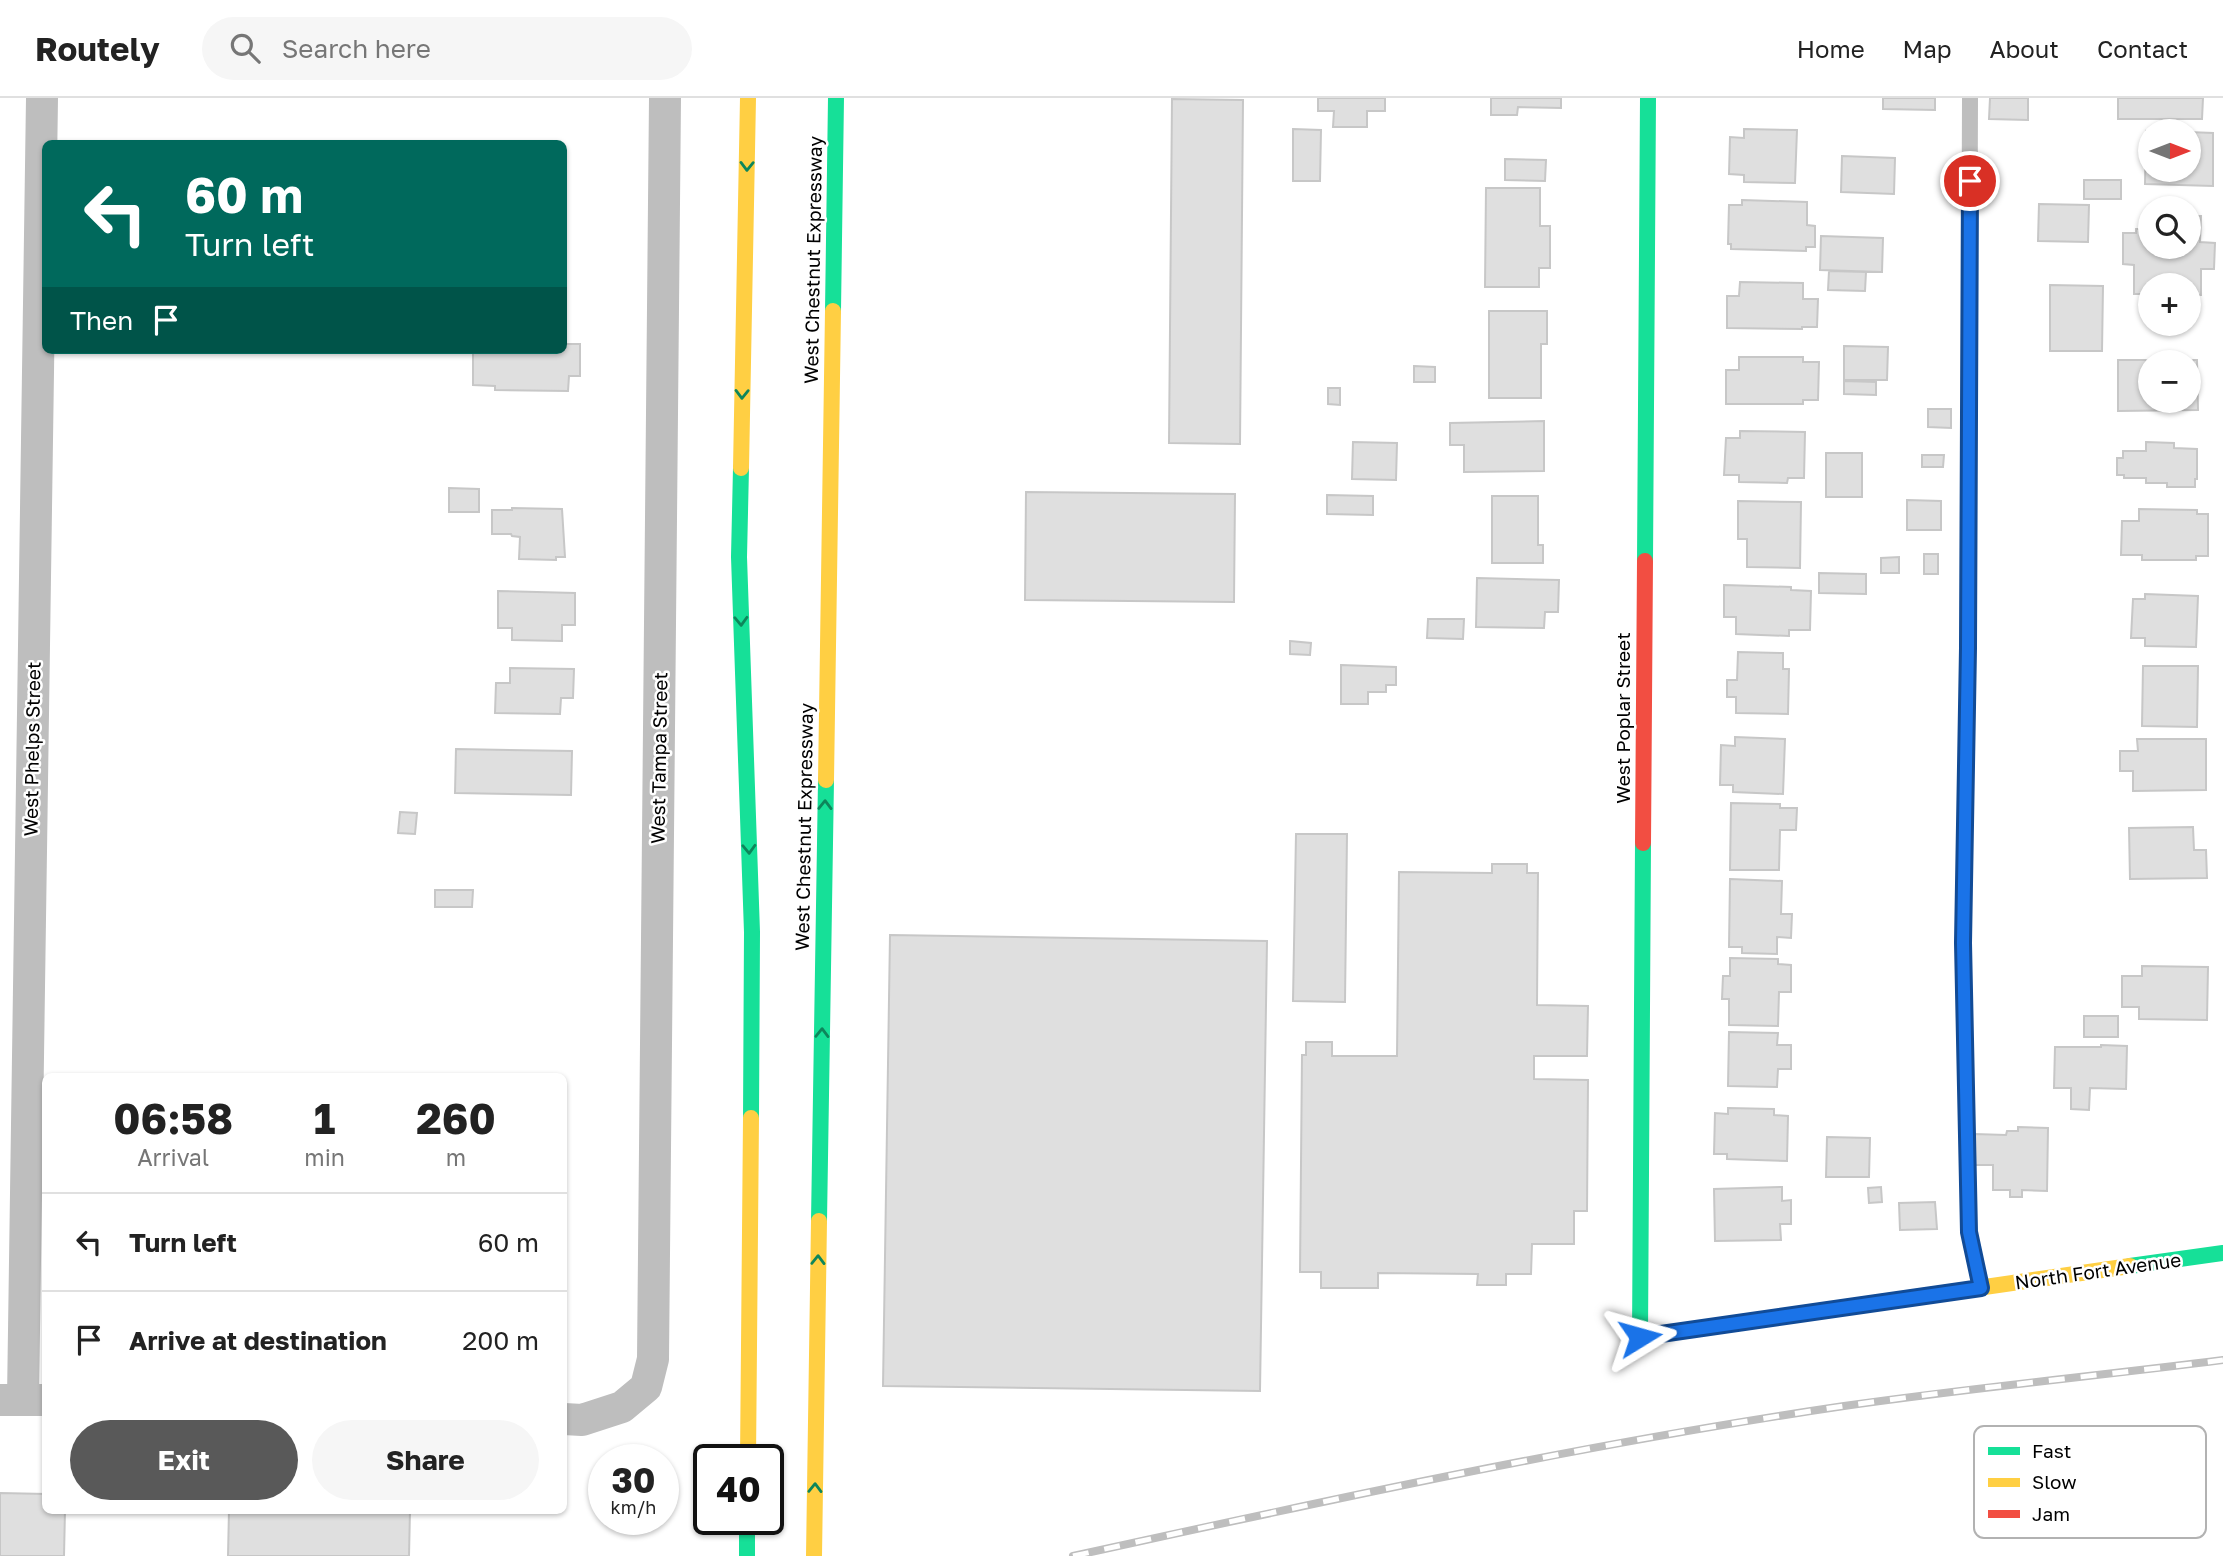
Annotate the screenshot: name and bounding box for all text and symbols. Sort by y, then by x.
search box [202,17,692,80]
text: Routely [35,29,160,68]
icon: search [226,29,264,67]
text: Search here [282,33,431,64]
text: Home [1797,34,1865,63]
text: Map [1903,34,1952,63]
text: About [1990,34,2059,63]
text: Contact [2097,34,2188,63]
north arrow [2138,119,2202,182]
map controls [2138,119,2201,413]
street label: West Chestnut Expressway [799,136,826,384]
pin [1940,151,2000,211]
one-way arrow [739,161,754,172]
icon: arrive [1951,162,1989,200]
text: 60 m [185,165,303,224]
icon: left [70,168,161,259]
button: search [2138,196,2201,259]
text: Turn left [185,225,314,263]
button: + [2138,273,2201,336]
icon: arrive [147,301,185,339]
text: Then [70,305,133,336]
button: − [2138,350,2201,413]
one-way arrow [735,388,750,399]
one-way arrow [734,616,749,627]
street label: West Poplar Street [1611,632,1634,804]
street label: West Phelps Street [18,661,45,837]
street label: West Tampa Street [646,672,671,844]
street label: West Chestnut Expressway [790,703,817,951]
one-way arrow [817,800,833,810]
one-way arrow [742,843,757,854]
one-way arrow [814,1027,830,1038]
text: 06:58 [113,1093,233,1143]
text: 1 [314,1093,335,1143]
text: 260 [416,1093,496,1143]
text: Arrival [137,1143,209,1171]
text: min [304,1143,345,1171]
text: m [446,1143,466,1171]
icon: left [70,1223,108,1261]
text: Turn left [129,1227,237,1258]
text: 60 m [478,1227,539,1258]
street label: North Fort Avenue [2013,1247,2182,1294]
one-way arrow [810,1255,826,1265]
position arrow [1603,1300,1677,1374]
icon: arrive [70,1321,108,1359]
text: Arrive at destination [129,1325,387,1356]
text: 200 m [462,1325,539,1356]
button: Exit [70,1420,298,1500]
button: Share [312,1420,539,1500]
legend [1974,1426,2206,1538]
text: Fast [2032,1439,2071,1462]
speed limit sign: 40 [693,1444,784,1535]
text: 30 [611,1459,656,1501]
text: Slow [2032,1470,2077,1493]
one-way arrow [807,1482,823,1493]
text: km/h [611,1496,656,1518]
text: Jam [2032,1502,2070,1525]

